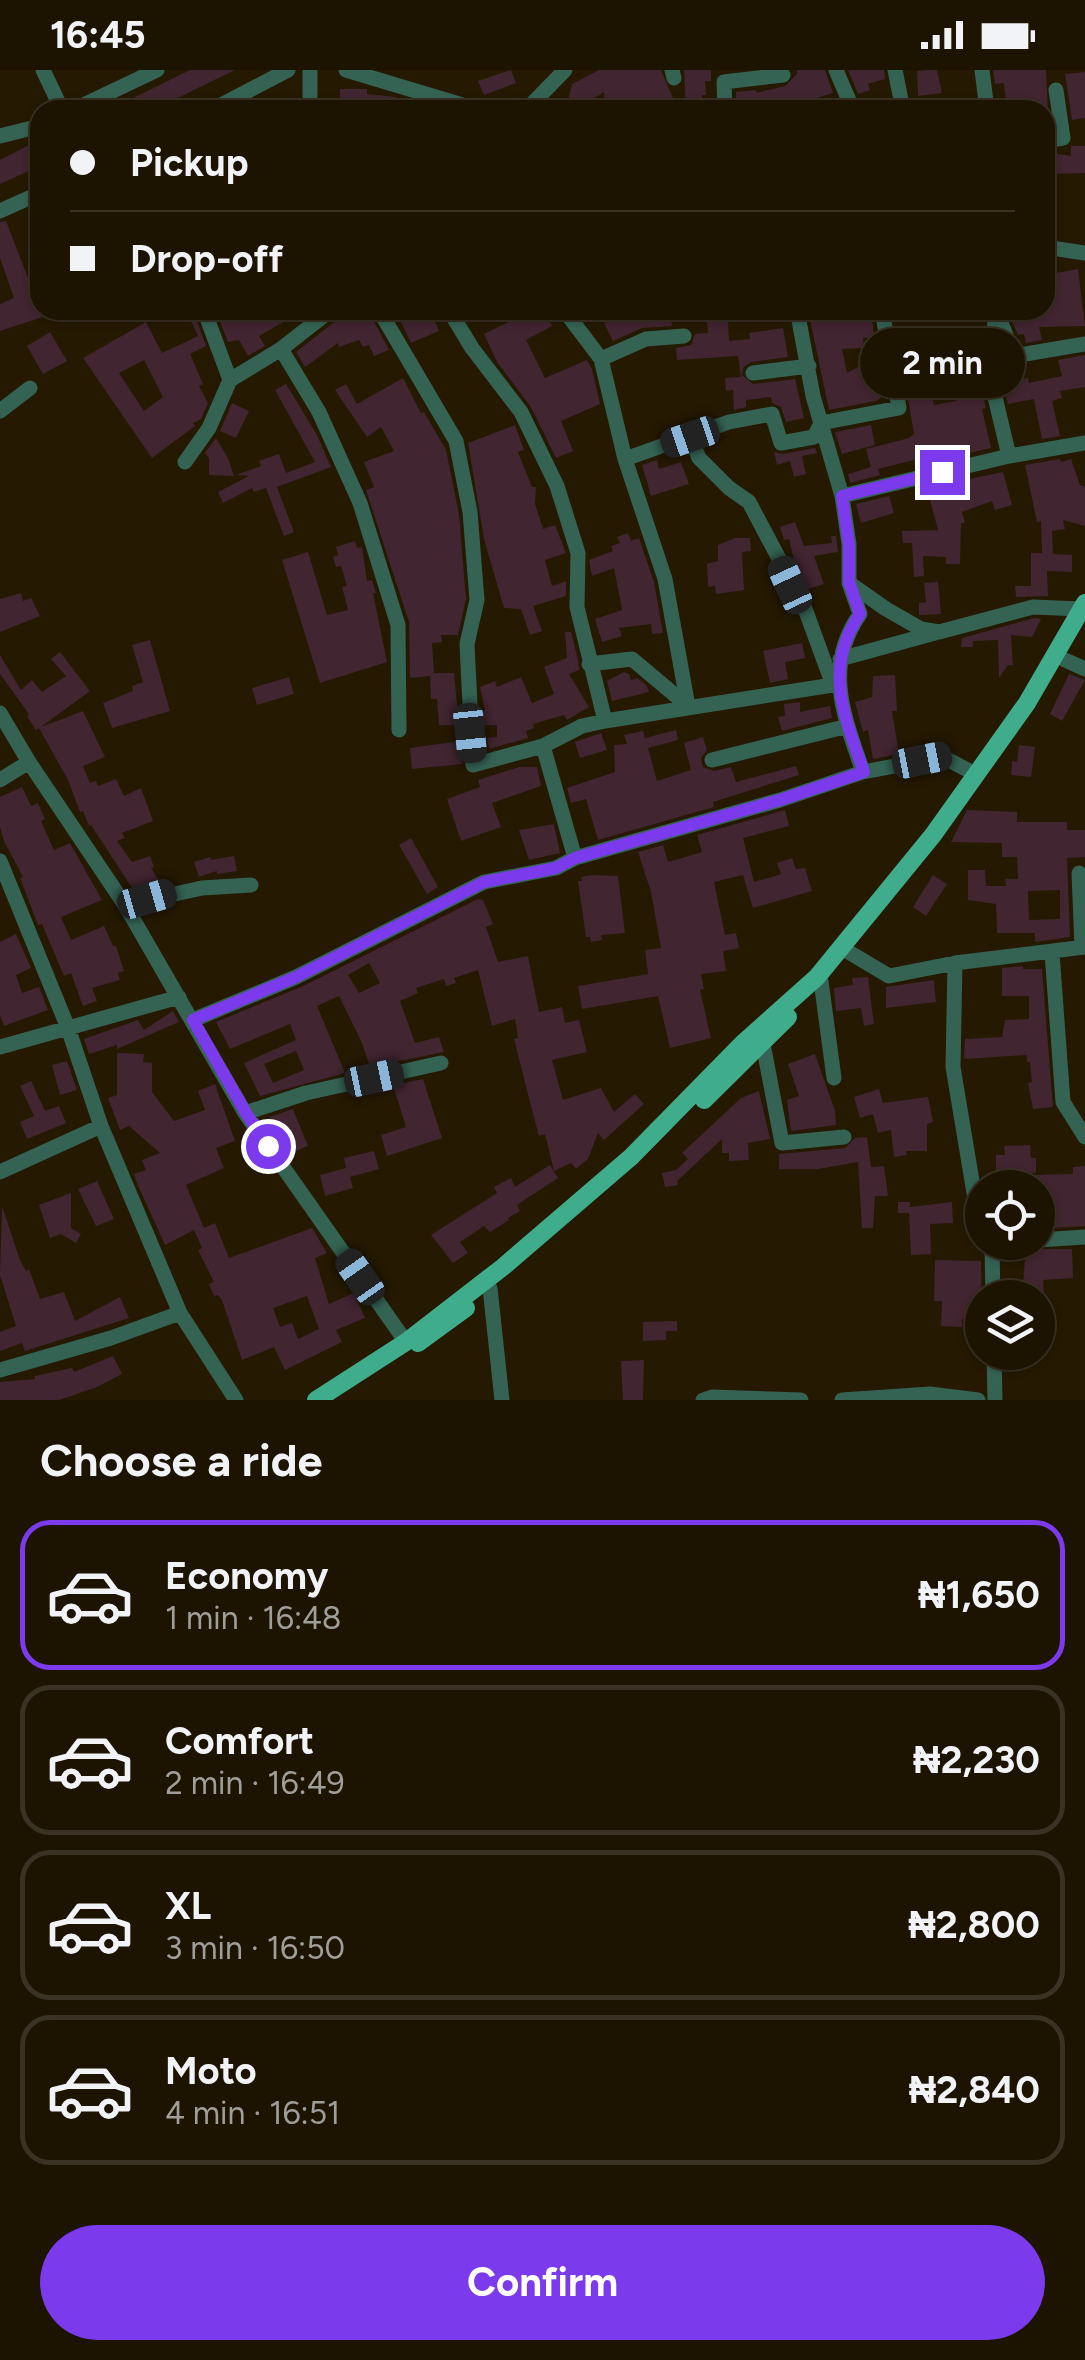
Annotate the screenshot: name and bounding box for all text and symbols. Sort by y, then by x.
text: 16:45 [50,12,146,58]
text: Pickup [130,140,248,186]
text: Drop-off [130,236,283,282]
callout: 2 min [860,327,1024,397]
text: 2 min [902,344,983,382]
car [657,413,723,461]
route end [920,450,965,495]
car [764,551,816,619]
car [452,702,488,764]
car [890,740,954,780]
car [114,876,180,922]
car [342,1057,406,1099]
route start [246,1124,291,1169]
map controls [965,1170,1055,1370]
button: locate [965,1170,1055,1260]
car [331,1244,389,1310]
button: layers [965,1280,1055,1370]
text: Choose a ride [40,1433,322,1487]
icon: car [45,1550,135,1640]
text: Economy [165,1553,328,1599]
text: ₦1,650 [918,1572,1040,1618]
text: 1 min · 16:48 [165,1599,342,1637]
icon: car [45,1715,135,1805]
text: Comfort [165,1718,314,1764]
text: ₦2,230 [913,1737,1040,1783]
text: 2 min · 16:49 [165,1764,345,1802]
icon: car [45,1880,135,1970]
text: XL [165,1883,211,1929]
text: ₦2,800 [908,1902,1040,1948]
text: 3 min · 16:50 [165,1929,345,1967]
icon: car [45,2045,135,2135]
text: Moto [165,2048,257,2094]
text: ₦2,840 [909,2067,1040,2113]
text: 4 min · 16:51 [165,2094,340,2132]
button: Confirm [40,2225,1045,2340]

